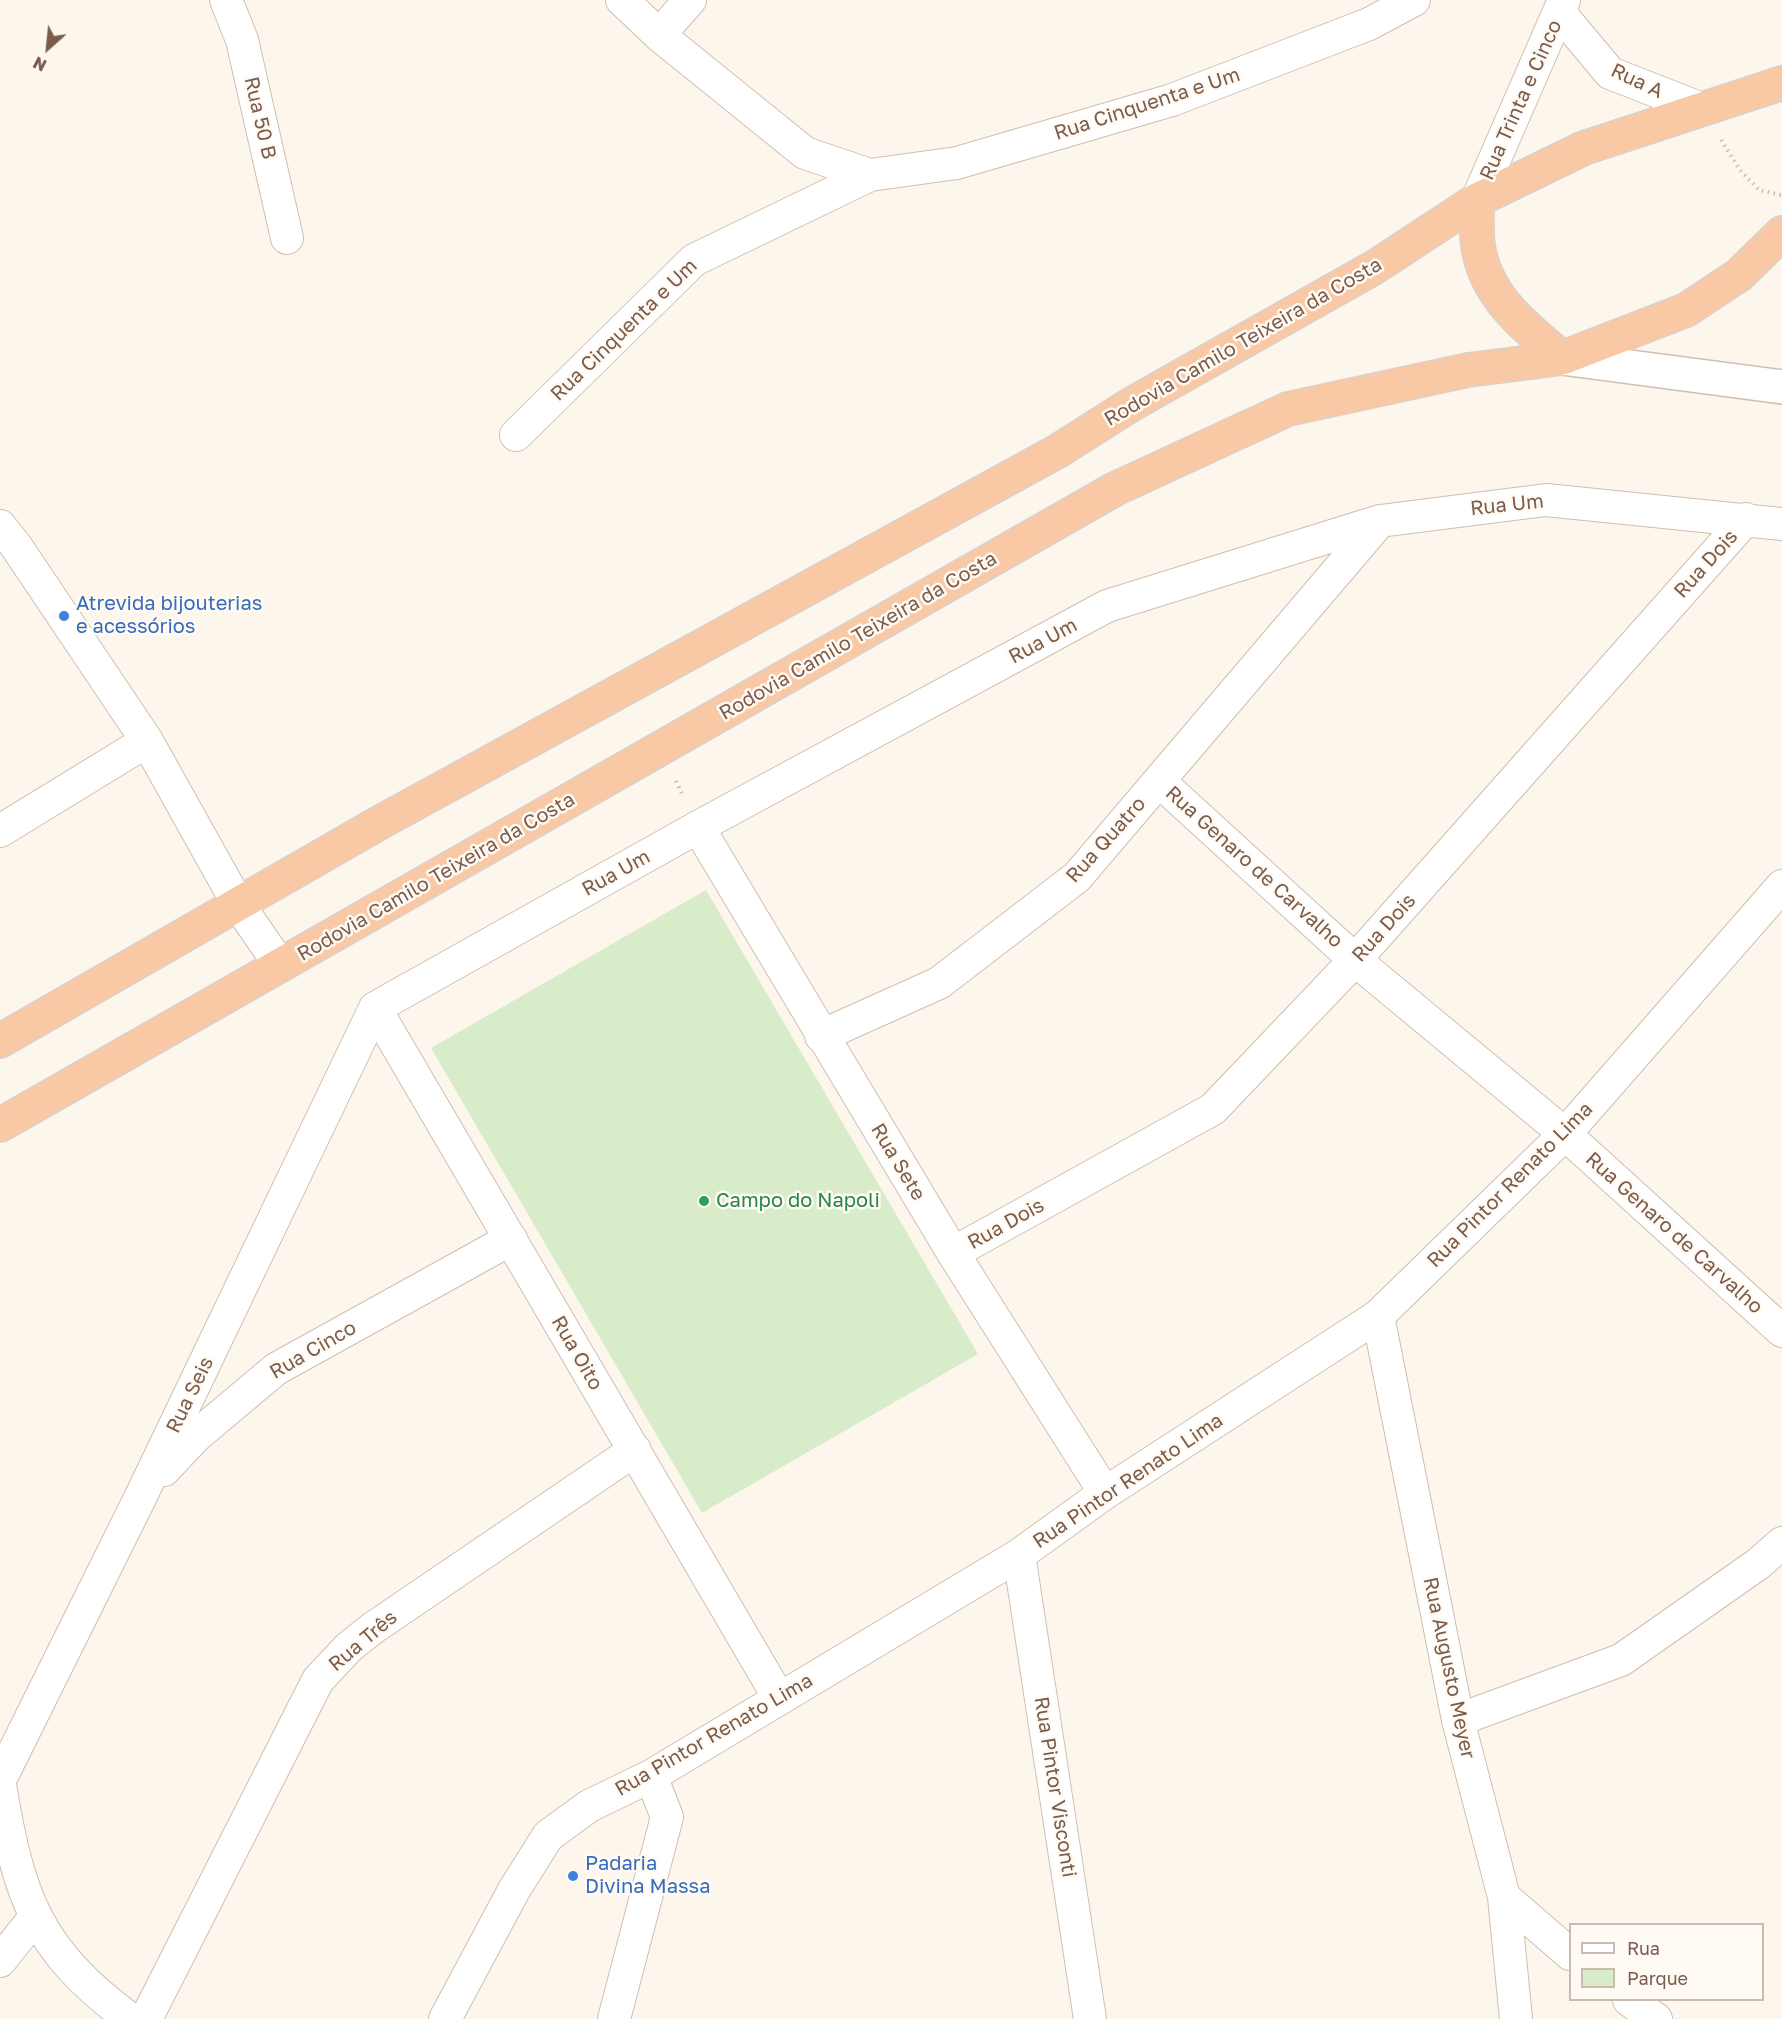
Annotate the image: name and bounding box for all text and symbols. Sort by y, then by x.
street label: Rua Trinta e Cinco [1475,16,1567,184]
north arrow [18,18,78,78]
text: N [30,52,50,76]
street label: Rua A [1607,59,1667,103]
street label: Rua Cinquenta e Um [1051,63,1243,145]
street label: Rua 50 B [239,74,281,162]
street label: Rodovia Camilo Teixeira da Costa [1100,252,1386,432]
street label: Rua Cinquenta e Um [546,254,702,406]
street label: Rua Um [1469,489,1545,521]
street label: Rua Dois [1669,525,1743,603]
street label: Rodovia Camilo Teixeira da Costa [715,546,1001,726]
place label: Atrevida bijouterias e acessórios [76,592,262,639]
marker: Atrevida bijouterias e acessórios [57,609,71,623]
street label: Rua Um [1005,613,1081,669]
street label: Rua Genaro de Carvalho [1160,781,1348,953]
street label: Rodovia Camilo Teixeira da Costa [293,787,579,967]
street label: Rua Quatro [1061,792,1151,888]
street label: Rua Um [578,845,654,901]
street label: Rua Dois [1347,889,1421,967]
street label: Rua Pintor Renato Lima [1422,1097,1598,1273]
street label: Rua Sete [866,1119,930,1205]
street label: Rua Genaro de Carvalho [1580,1147,1768,1319]
place label: Campo do Napoli [716,1189,880,1213]
street label: Rua Dois [964,1193,1048,1255]
marker: Campo do Napoli [697,1194,711,1208]
street label: Rua Oito [546,1312,608,1394]
street label: Rua Cinco [266,1316,360,1384]
street label: Rua Seis [161,1353,219,1437]
street label: Rua Pintor Renato Lima [1028,1408,1228,1554]
street label: Rua Augusto Meyer [1418,1575,1480,1761]
street label: Rua Três [324,1605,402,1677]
street label: Rua Pintor Renato Lima [611,1669,817,1801]
street label: Rua Pintor Visconti [1029,1695,1081,1879]
place label: Padaria Divina Massa [585,1852,711,1899]
marker: Padaria Divina Massa [566,1869,580,1883]
legend [1569,1923,1764,2001]
text: Rua [1627,1937,1660,1959]
text: Parque [1627,1967,1688,1989]

